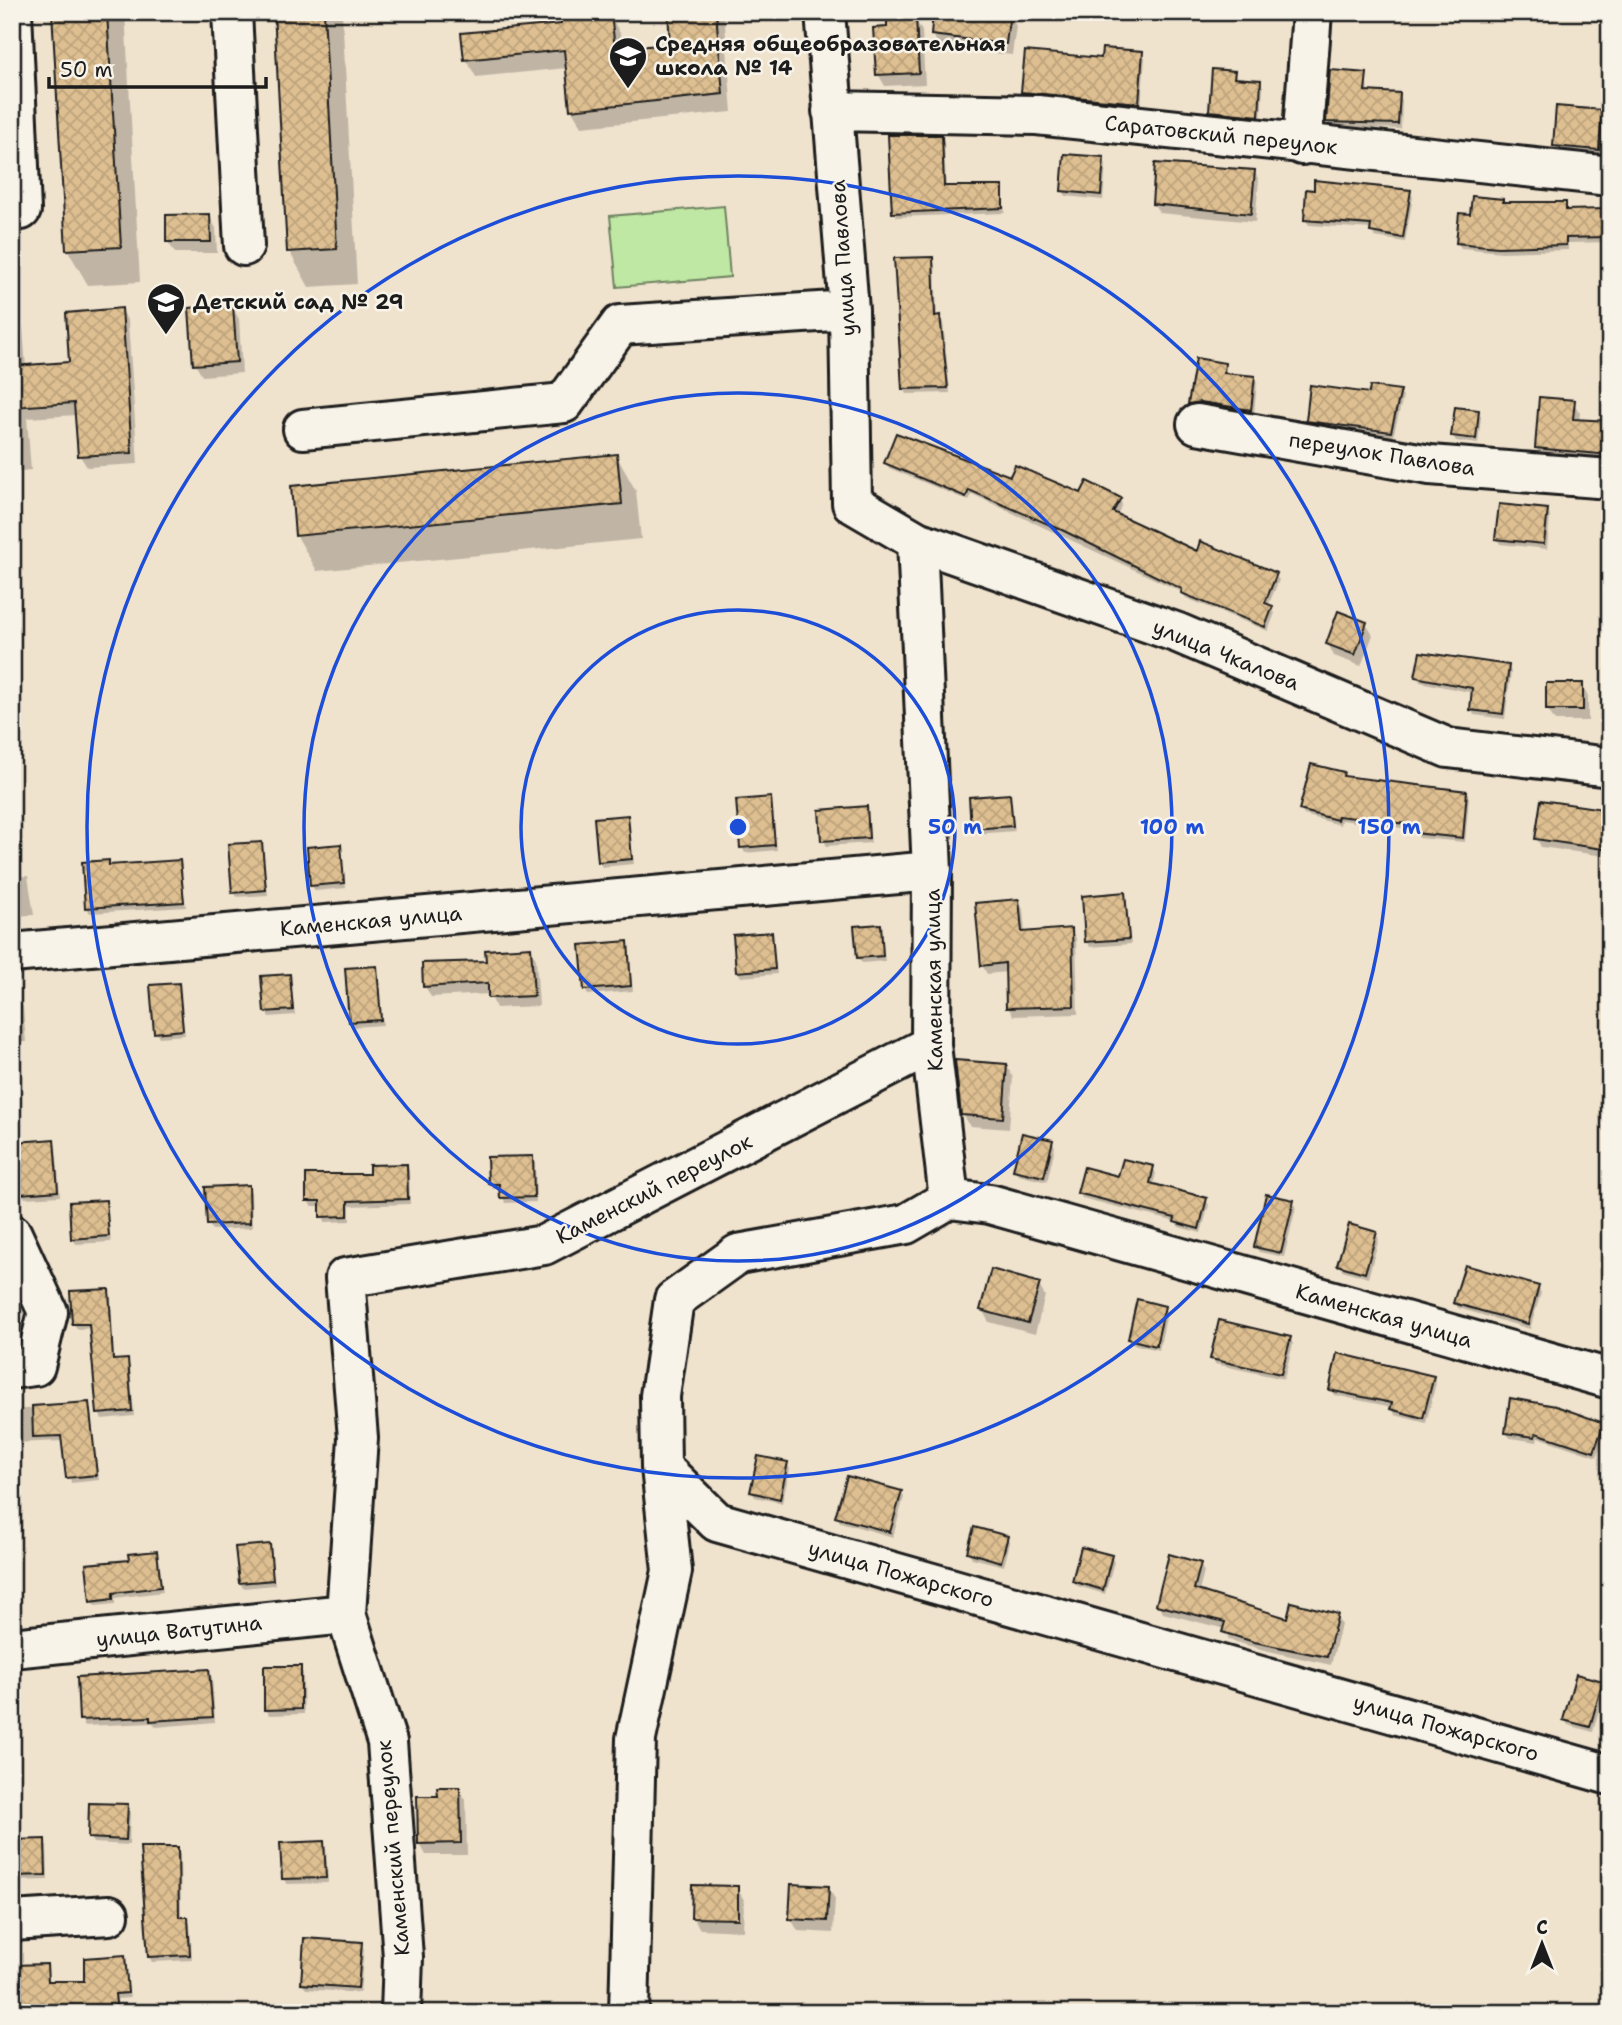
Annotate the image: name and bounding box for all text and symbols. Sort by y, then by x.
place label: Средняя общеобразовательная школа № 14 [655,30,1006,82]
school or university icon: Средняя общеобразовательная школа № 14 [607,35,649,90]
scale bar [49,46,266,90]
text: 50 m [60,56,113,84]
street label: Саратовский переулок [1103,109,1339,161]
street label: улица Павлова [824,179,862,337]
school or university icon: Детский сад № 29 [145,281,187,336]
place label: Детский сад № 29 [193,288,404,316]
street label: переулок Павлова [1287,425,1477,483]
street label: улица Чкалова [1149,613,1303,697]
text: 50 m [928,813,982,841]
text: 100 m [1140,813,1204,841]
text: 150 m [1357,813,1421,841]
centre of rings [726,815,750,839]
street label: Каменская улица [918,888,950,1072]
street label: Каменская улица [279,899,463,943]
street label: Каменский переулок [551,1127,757,1251]
street label: Каменская улица [1292,1277,1476,1355]
street label: улица Пожарского [805,1534,997,1614]
street label: улица Ватутина [95,1608,263,1654]
street label: улица Пожарского [1350,1688,1542,1768]
street label: Каменский переулок [370,1739,416,1957]
north arrow [1506,1910,1576,1980]
text: С [1536,1915,1548,1940]

